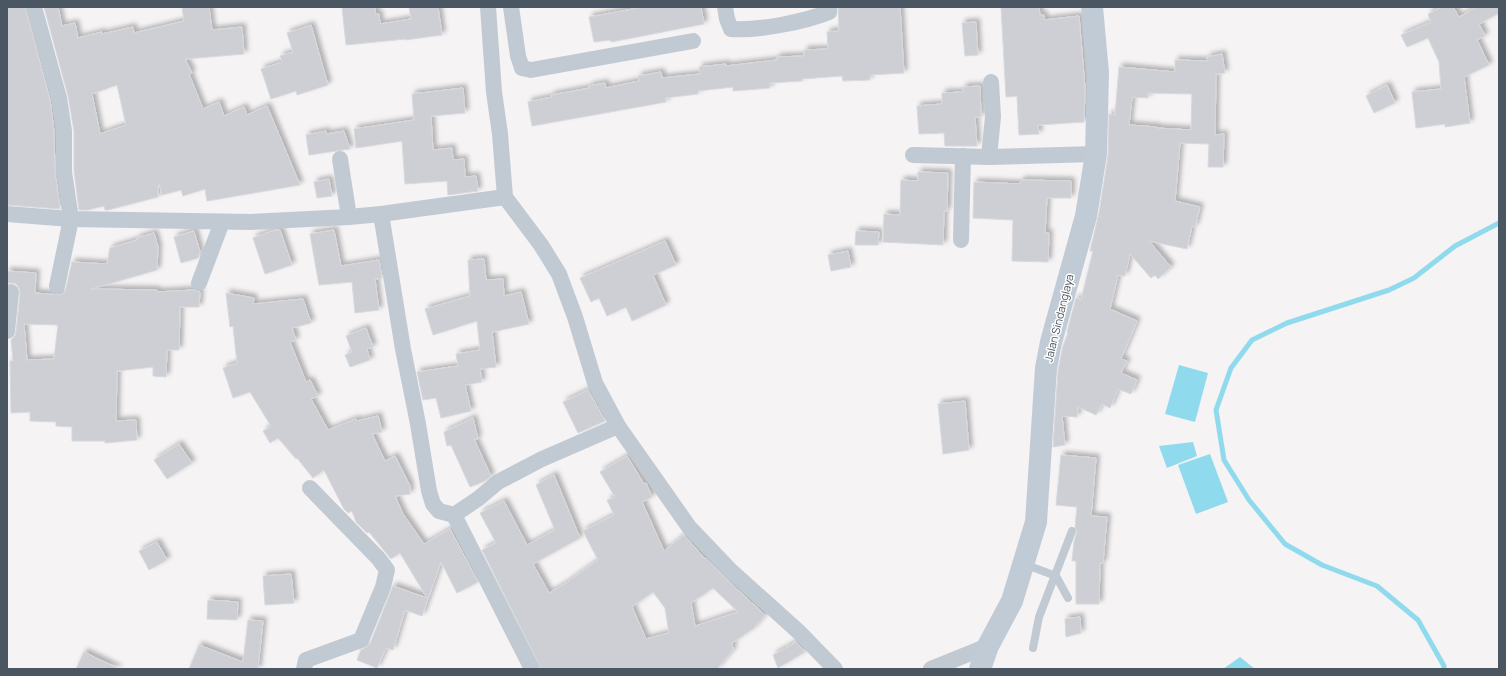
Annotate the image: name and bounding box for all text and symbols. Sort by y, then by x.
street label: Jalan Sindanglaya [1040,272,1077,363]

